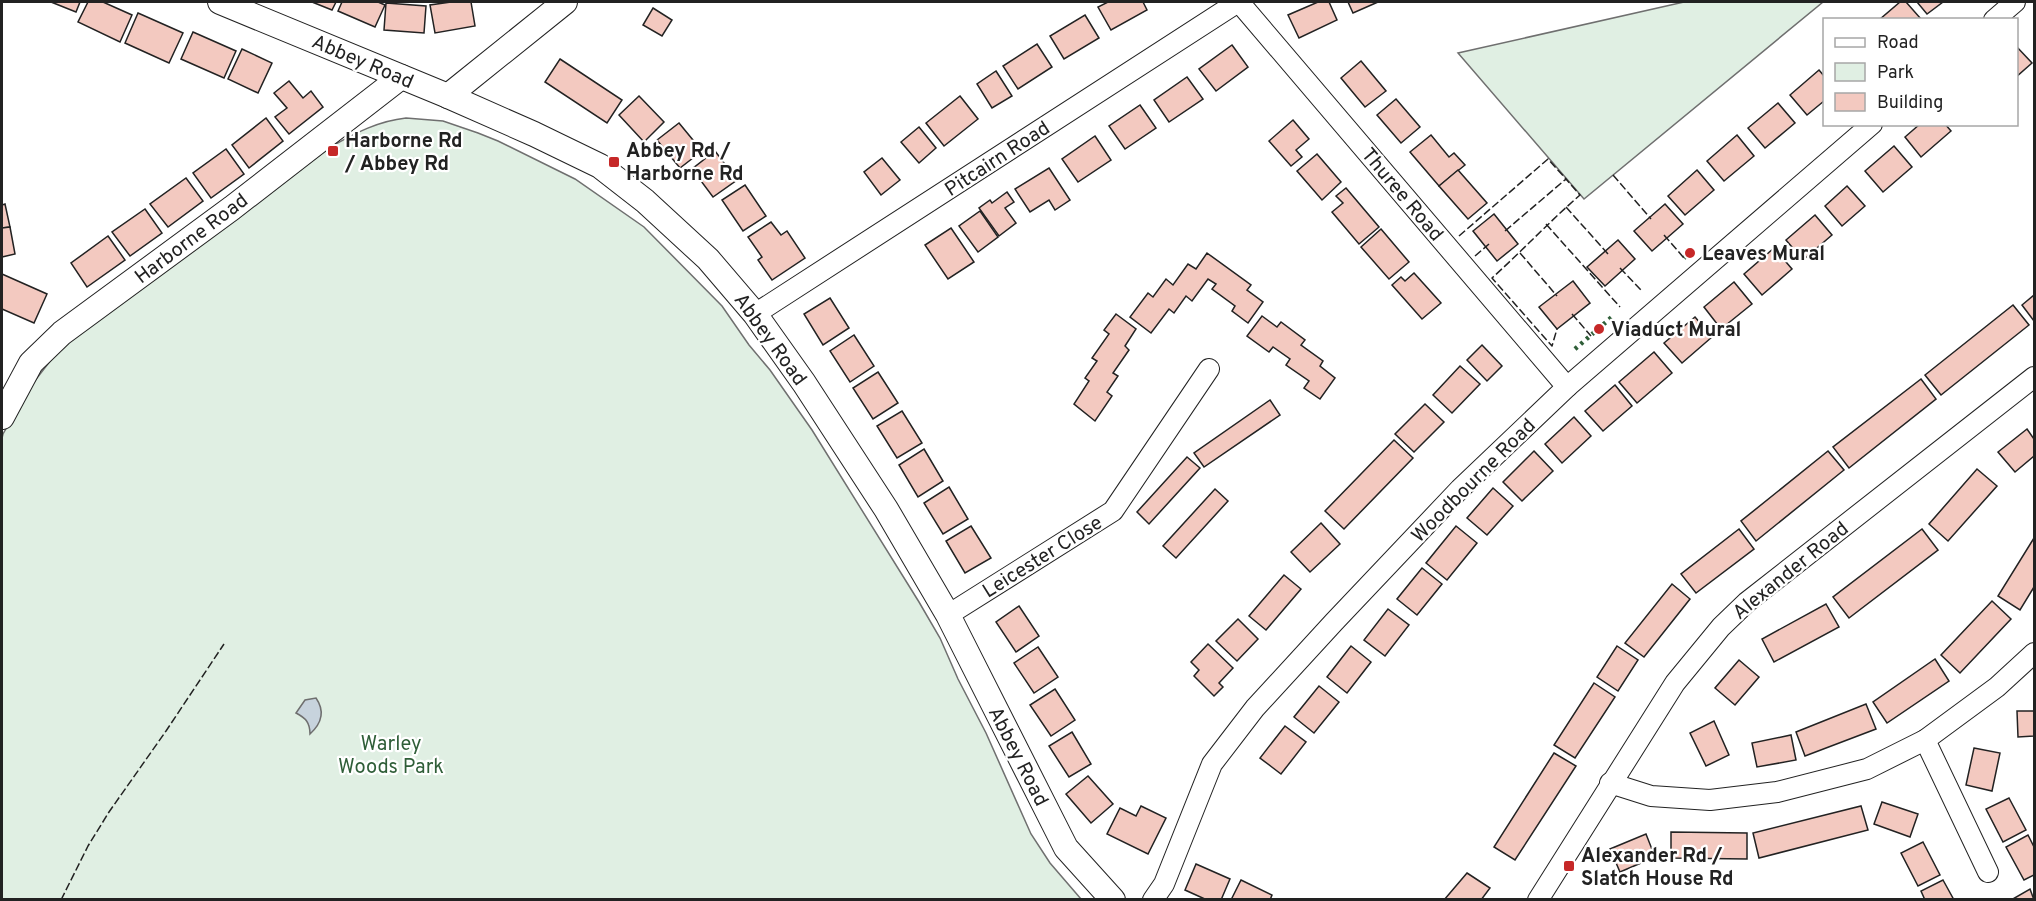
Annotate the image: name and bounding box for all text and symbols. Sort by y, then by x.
legend [1823,18,2018,126]
street label: Abbey Road [307,30,417,96]
text: Road [1877,32,1919,55]
text: Park [1877,62,1914,85]
text: Building [1877,92,1943,115]
street label: Pitcairn Road [941,116,1056,203]
place label: Harborne Rd / Abbey Rd [344,129,463,178]
place label: Abbey Rd / Harborne Rd [626,139,744,188]
street label: Thuree Road [1355,143,1448,247]
marker: Harborne Rd / Abbey Rd [326,144,340,158]
marker: Abbey Rd / Harborne Rd [607,155,621,169]
street label: Harborne Road [130,188,254,291]
place label: Leaves Mural [1702,242,1825,268]
marker: Leaves Mural [1683,246,1697,260]
street label: Abbey Road [727,289,812,392]
place label: Viaduct Mural [1611,318,1741,344]
marker: Viaduct Mural [1592,322,1606,336]
street label: Woodbourne Road [1407,414,1542,549]
street label: Leicester Close [978,510,1108,605]
street label: Alexander Road [1728,517,1855,626]
street label: Abbey Road [981,703,1053,811]
park label: Warley Woods Park [338,732,444,781]
place label: Alexander Rd / Slatch House Rd [1581,844,1733,893]
marker: Alexander Rd / Slatch House Rd [1562,859,1576,873]

